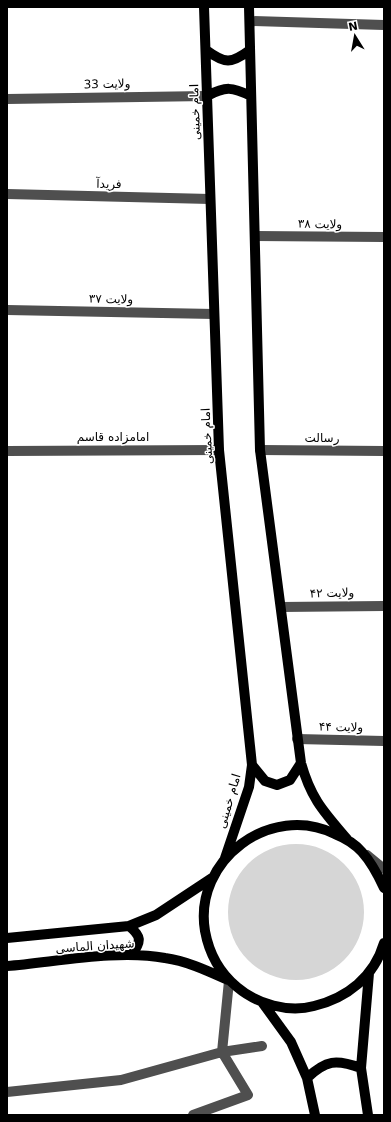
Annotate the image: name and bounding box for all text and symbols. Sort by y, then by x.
north arrow [335,16,375,56]
text: N [347,19,359,34]
street label: ولایت 33 [83,77,131,92]
street label: امام خمینی [187,84,203,140]
street label: فریدآ [95,176,122,192]
street label: ولایت ۳۸ [298,217,342,232]
street label: ولایت ۳۷ [89,292,133,307]
street label: امام خمینی [199,408,215,464]
street label: امامزاده قاسم [77,430,149,445]
street label: رسالت [305,431,340,446]
street label: ولایت ۴۲ [310,586,354,601]
street label: ولایت ۴۴ [319,720,363,735]
street label: امام خمینی [215,772,243,830]
street label: شهیدان الماسی [55,936,135,956]

